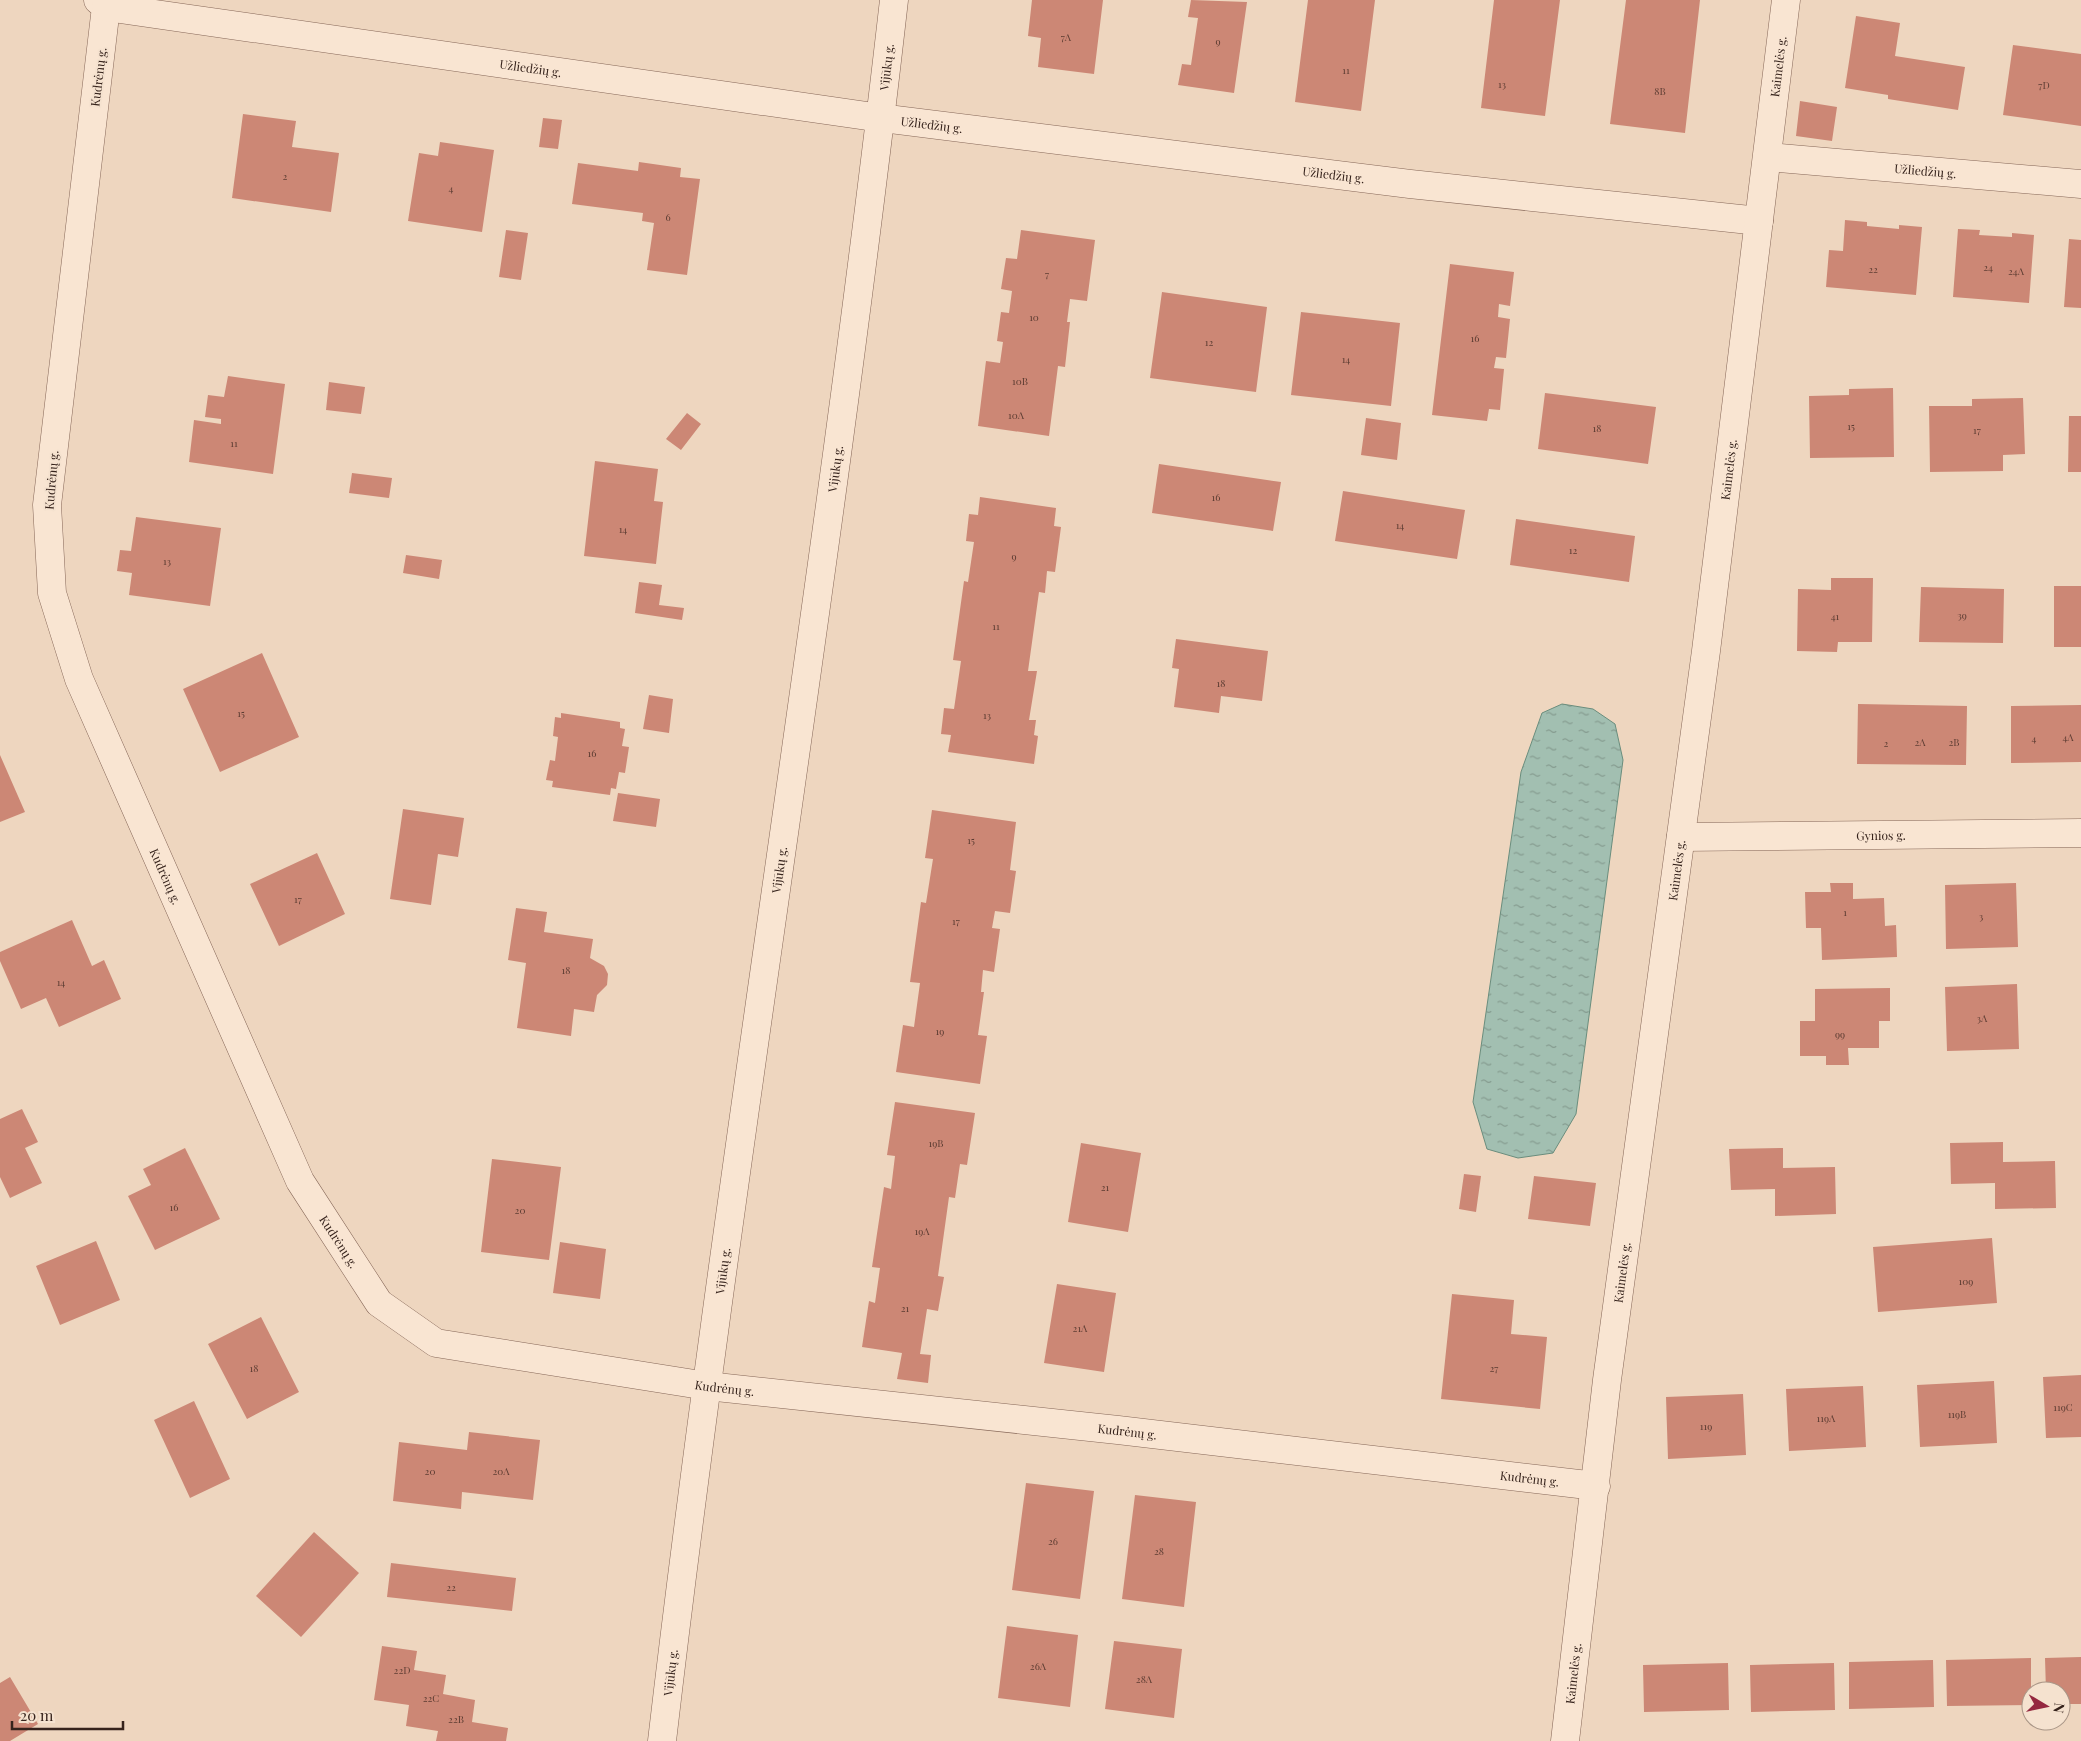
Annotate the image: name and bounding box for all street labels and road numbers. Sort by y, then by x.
street label: Kaimelės g. [1766,35,1790,98]
street label: Vijūkų g. [875,43,897,92]
street label: Kudrėnų g. [86,47,110,107]
street label: Užliedžių g. [499,55,563,80]
street label: Užliedžių g. [900,113,964,136]
street label: Užliedžių g. [1894,160,1957,181]
street label: Užliedžių g. [1302,163,1365,186]
street label: Kaimelės g. [1717,438,1740,501]
street label: Vijūkų g. [824,444,846,494]
street label: Kudrėnų g. [40,450,62,510]
street label: Gynios g. [1856,827,1906,843]
street label: Kaimelės g. [1664,839,1688,902]
street label: Vijūkų g. [767,845,790,895]
street label: Kudrėnų g. [147,846,185,907]
street label: Kudrėnų g. [316,1212,362,1271]
street label: Kaimelės g. [1610,1241,1634,1304]
street label: Vijūkų g. [711,1247,733,1296]
street label: Kudrėnų g. [694,1376,755,1399]
street label: Kudrėnų g. [1097,1420,1158,1443]
street label: Kudrėnų g. [1499,1467,1560,1490]
street label: Kaimelės g. [1561,1642,1584,1705]
street label: Vijūkų g. [659,1648,681,1698]

